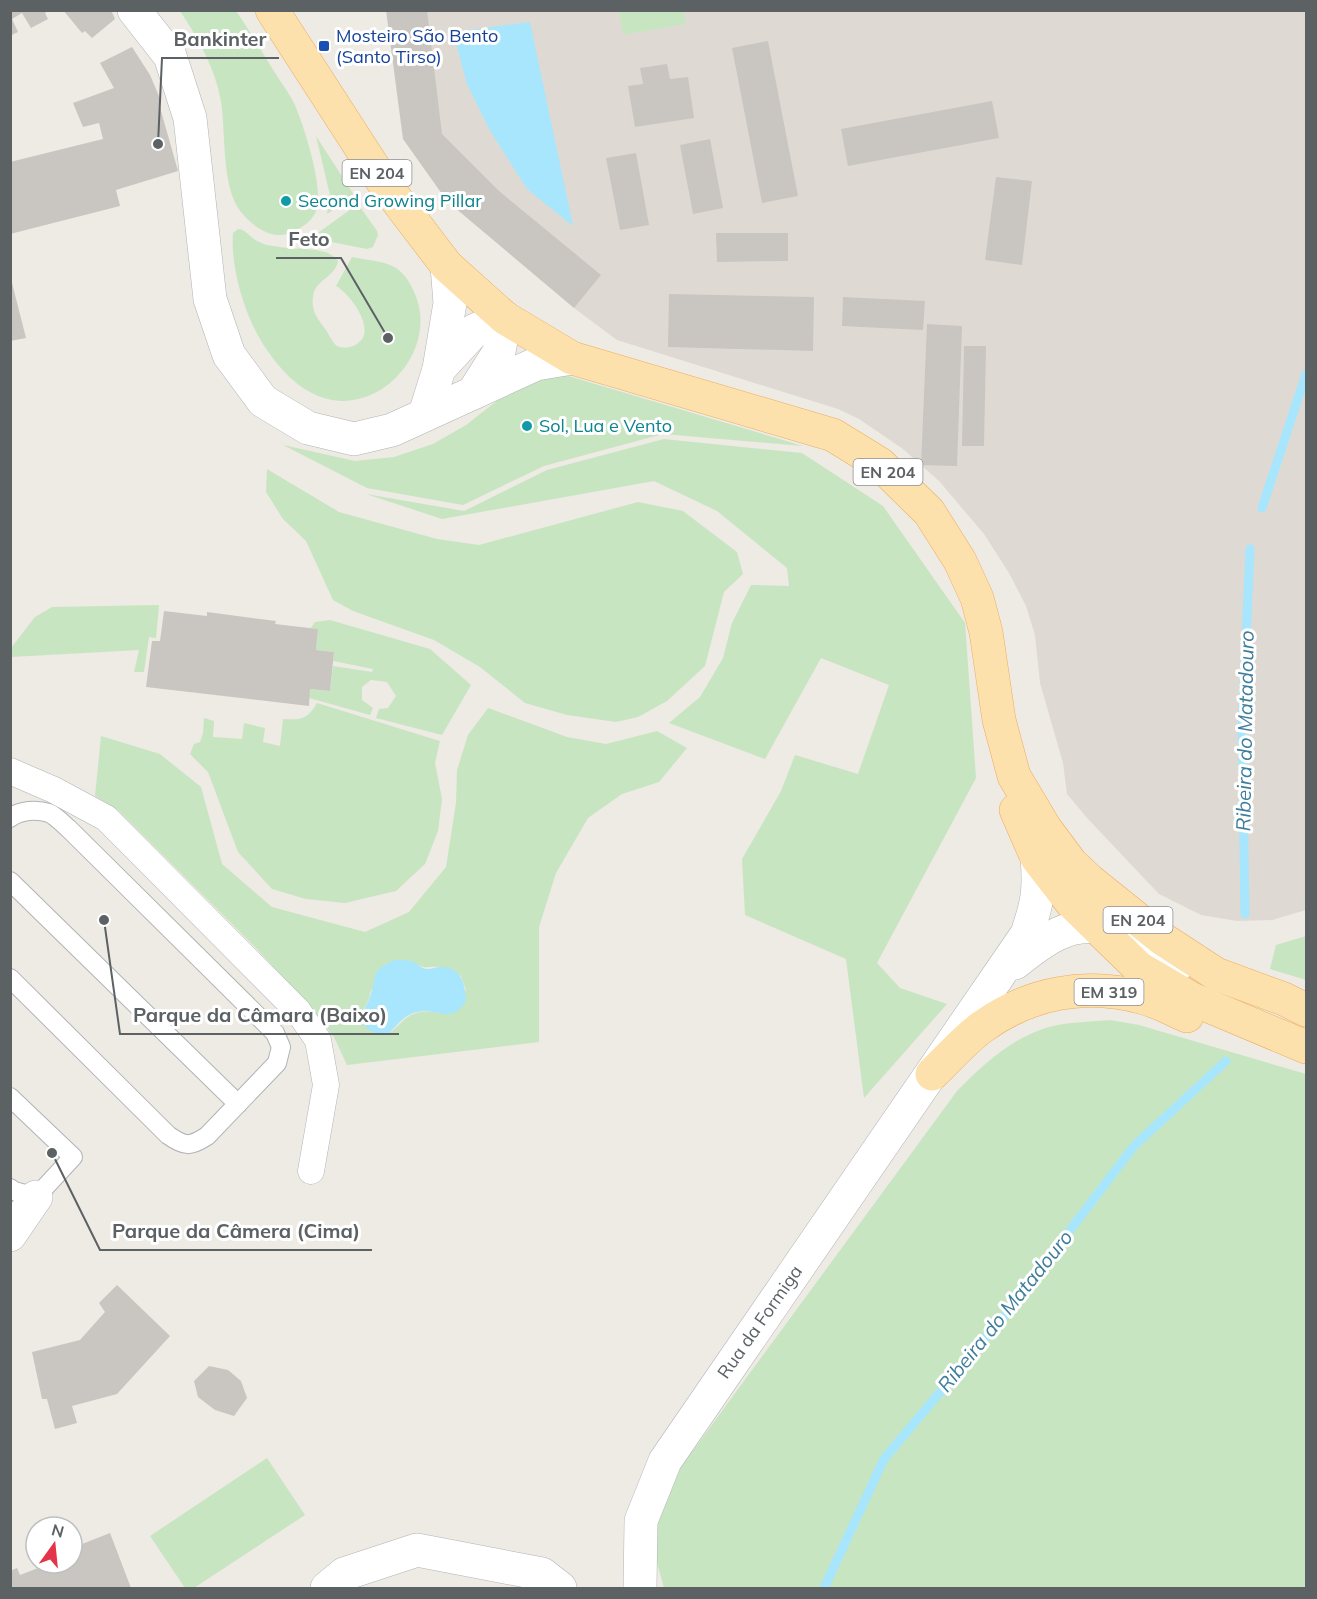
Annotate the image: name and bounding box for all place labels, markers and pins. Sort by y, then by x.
callout: Bankinter [162,20,279,58]
place label: Mosteiro São Bento (Santo Tirso) [336,24,498,68]
marker: Mosteiro São Bento (Santo Tirso) [317,39,331,53]
place label: Second Growing Pillar [298,189,482,212]
marker: Second Growing Pillar [279,194,293,208]
callout: Feto [276,220,341,258]
place label: Sol, Lua e Vento [539,414,672,437]
marker: Sol, Lua e Vento [520,419,534,433]
callout: Parque da Câmara (Baixo) [120,996,399,1034]
callout: Parque da Câmera (Cima) [100,1212,372,1250]

